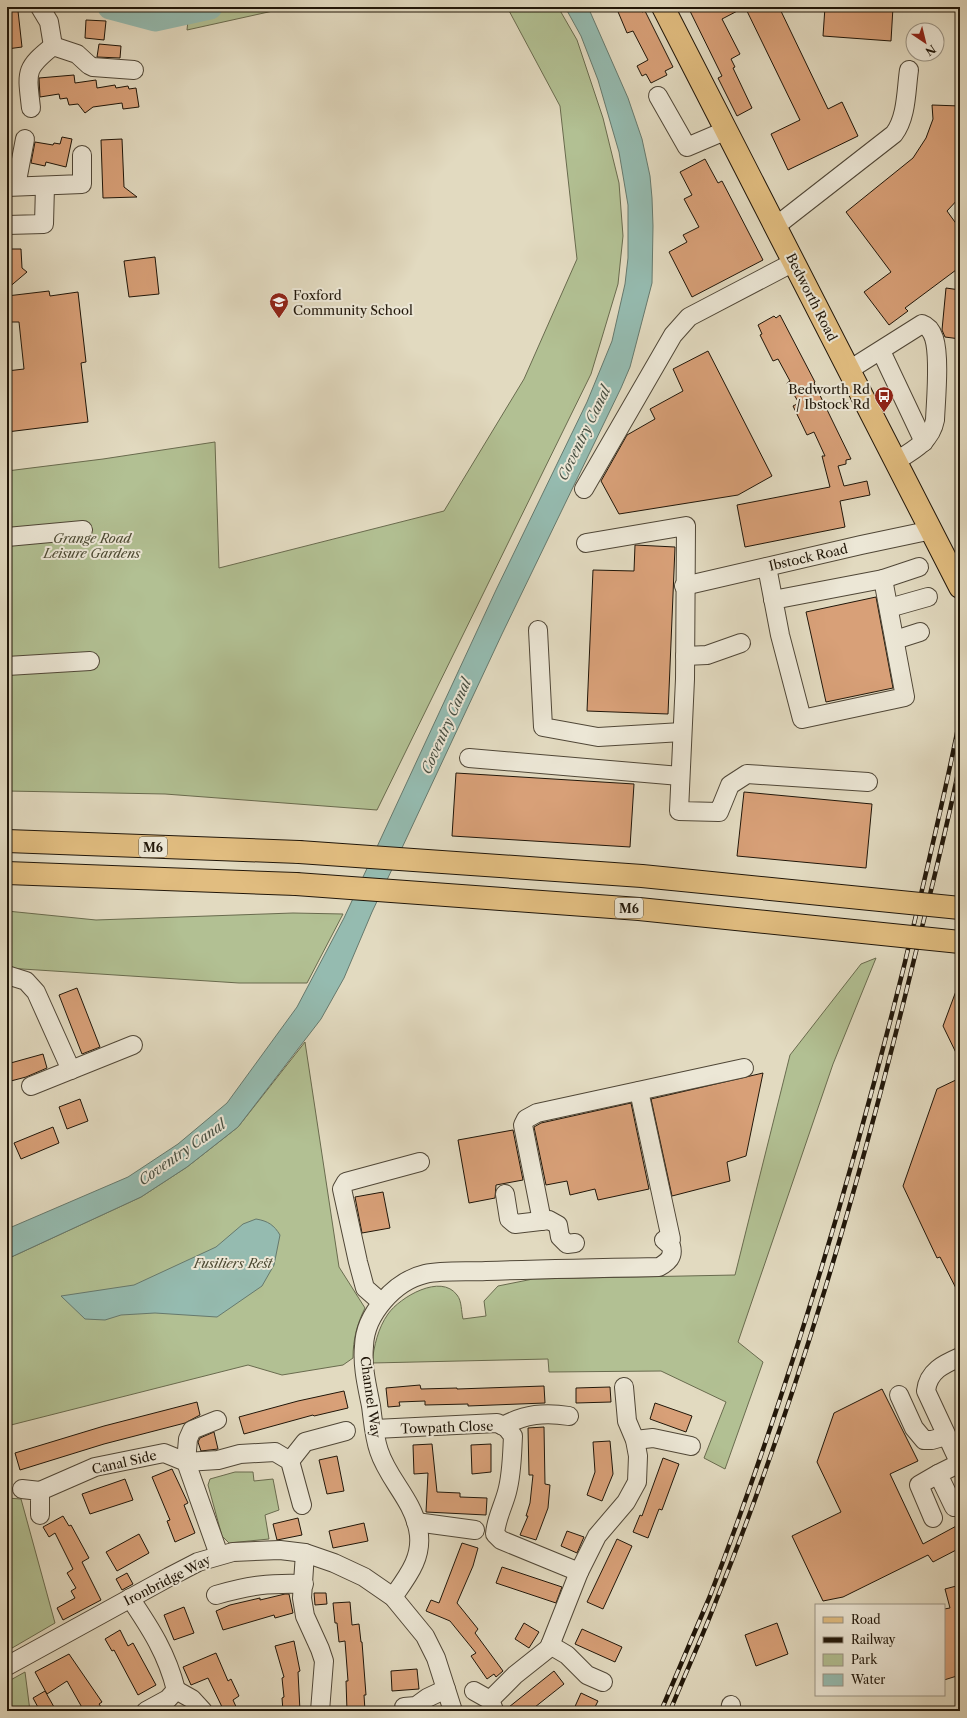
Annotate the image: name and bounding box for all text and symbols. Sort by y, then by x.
north arrow [905,22,945,62]
text: N [922,42,939,59]
street label: Bedworth Road [783,250,841,344]
place label: Foxford Community School [293,287,413,318]
school or university icon: Foxford Community School [268,291,290,319]
water label: Coventry Canal [553,381,615,483]
place label: Bedworth Rd / Ibstock Rd [788,381,870,412]
bus stop icon: Bedworth Rd / Ibstock Rd [873,385,895,413]
park label: Grange Road Leisure Gardens [42,530,141,561]
street label: Ibstock Road [767,540,849,574]
water label: Coventry Canal [417,674,476,777]
road number: M6 [139,837,167,857]
road number: M6 [615,898,643,918]
water label: Coventry Canal [135,1114,231,1189]
park label: Fusiliers Rest [193,1255,274,1271]
street label: Channel Way [357,1355,385,1440]
street label: Towpath Close [400,1417,494,1437]
street label: Canal Side [90,1447,158,1477]
street label: Ironbridge Way [121,1551,214,1609]
legend [815,1604,945,1696]
text: Road [851,1612,881,1627]
text: Railway [851,1632,896,1647]
text: Park [851,1652,878,1667]
text: Water [850,1672,885,1687]

